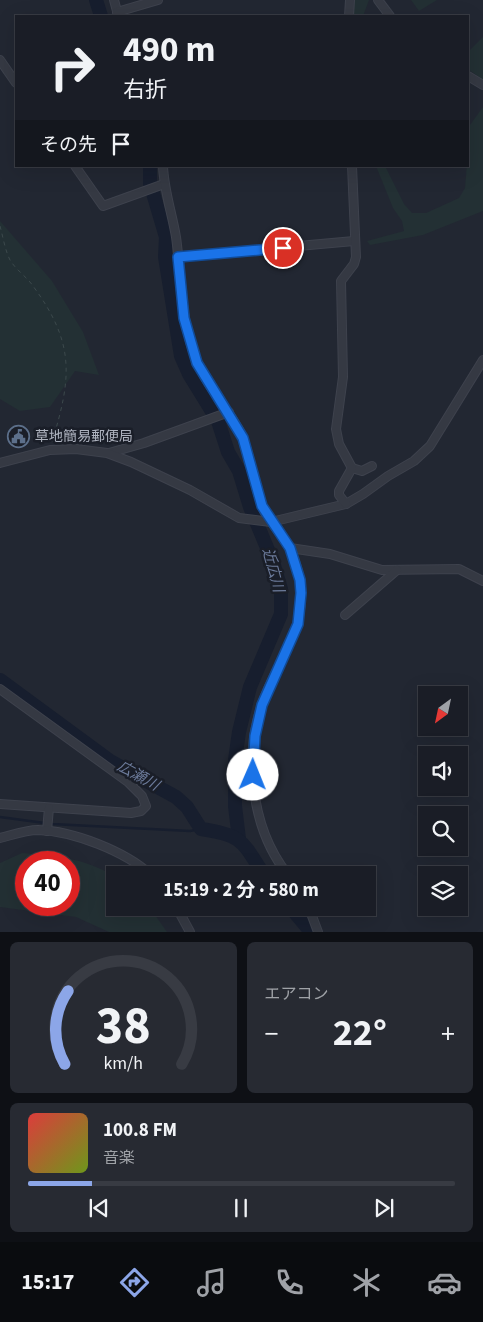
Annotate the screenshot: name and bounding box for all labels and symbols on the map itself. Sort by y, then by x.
pin [262,227,304,269]
public building icon: 草地簡易郵便局 [7,425,31,449]
place label: 草地簡易郵便局 [35,427,133,447]
water label: 近広川 [257,546,289,596]
north arrow [418,686,468,736]
position arrow [226,748,278,800]
water label: 広瀬川 [113,756,165,797]
speed limit sign: 40 [15,851,80,916]

